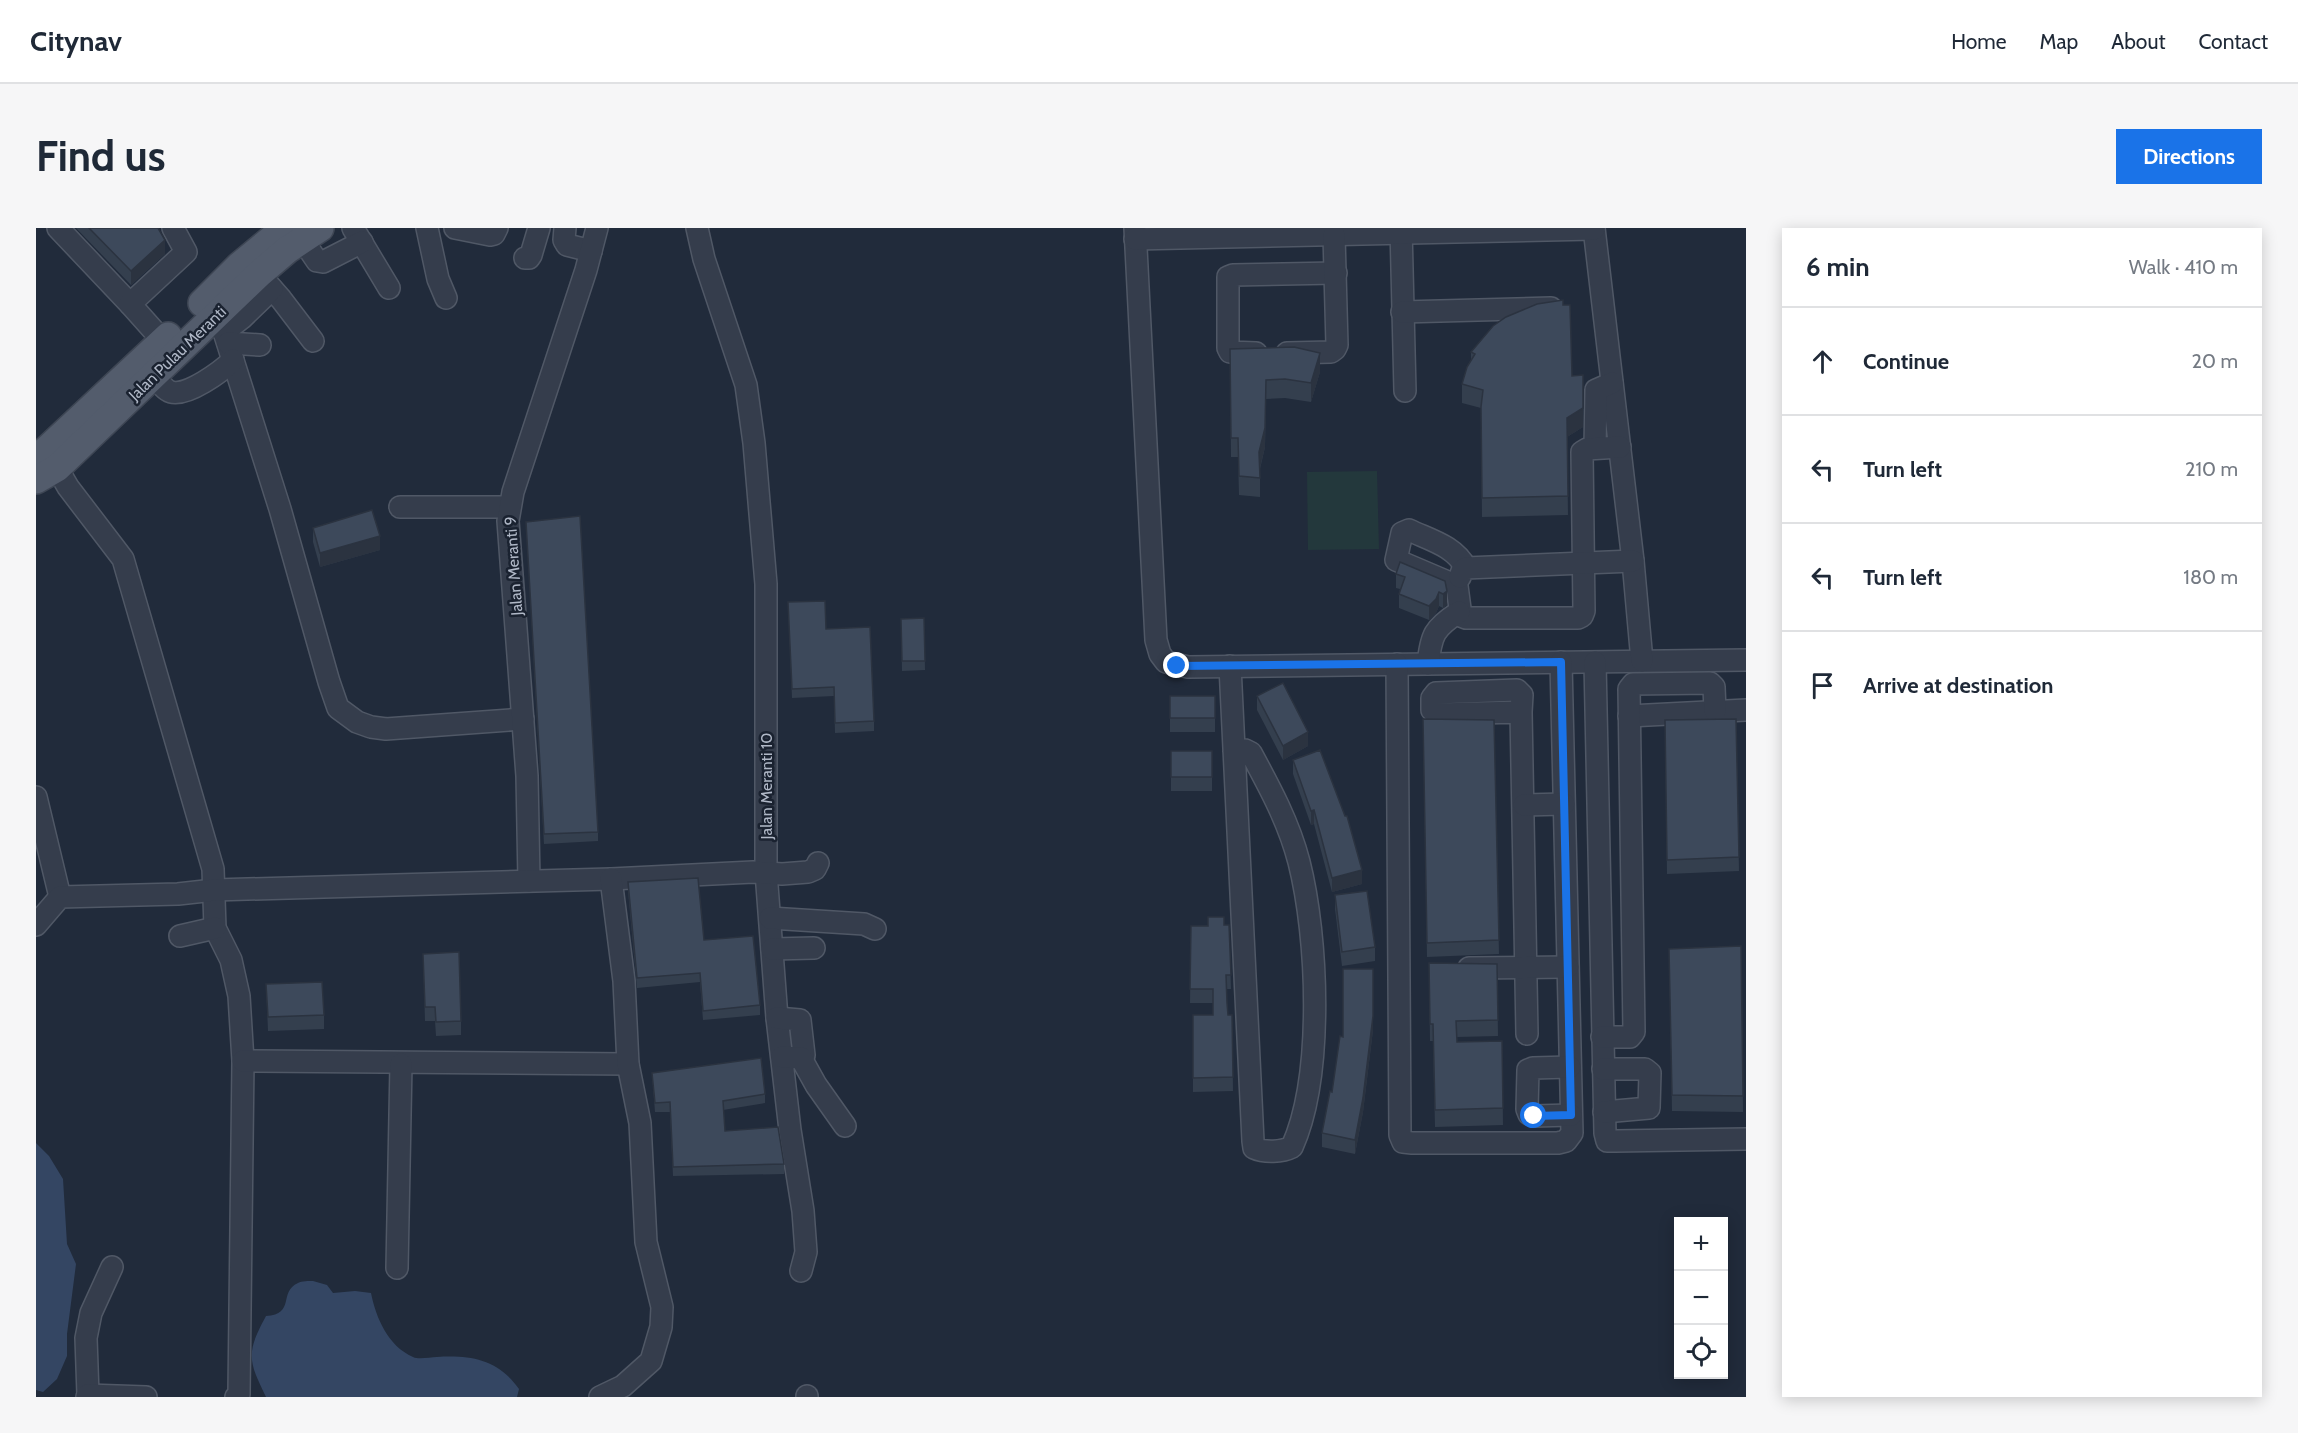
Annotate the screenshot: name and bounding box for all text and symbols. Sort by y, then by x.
text: Citynav [30,24,122,58]
text: Home [1951,29,2007,54]
text: Map [2040,29,2078,54]
text: About [2111,29,2165,54]
text: Contact [2198,29,2268,54]
button: Directions [2116,129,2262,184]
text: Find us [36,130,165,182]
text: 6 min [1806,251,1870,283]
text: Walk · 410 m [2129,255,2238,279]
street label: Jalan Pulau Meranti [124,302,230,405]
icon: ahead [1806,345,1839,378]
text: Continue [1863,348,1949,375]
text: 20 m [2192,349,2238,373]
icon: left [1806,453,1839,486]
text: Turn left [1863,456,1942,483]
text: 210 m [2185,457,2238,481]
street label: Jalan Meranti 9 [501,516,527,617]
icon: left [1806,561,1839,594]
text: Turn left [1863,564,1942,591]
text: 180 m [2183,565,2238,589]
route end [1163,652,1189,678]
icon: arrive [1806,669,1839,702]
text: Arrive at destination [1863,672,2053,699]
street label: Jalan Meranti 10 [757,733,776,840]
route start [1520,1102,1546,1128]
map controls [1674,1217,1728,1379]
button: + [1674,1217,1728,1271]
button: − [1674,1271,1728,1325]
button: locate [1674,1325,1728,1379]

